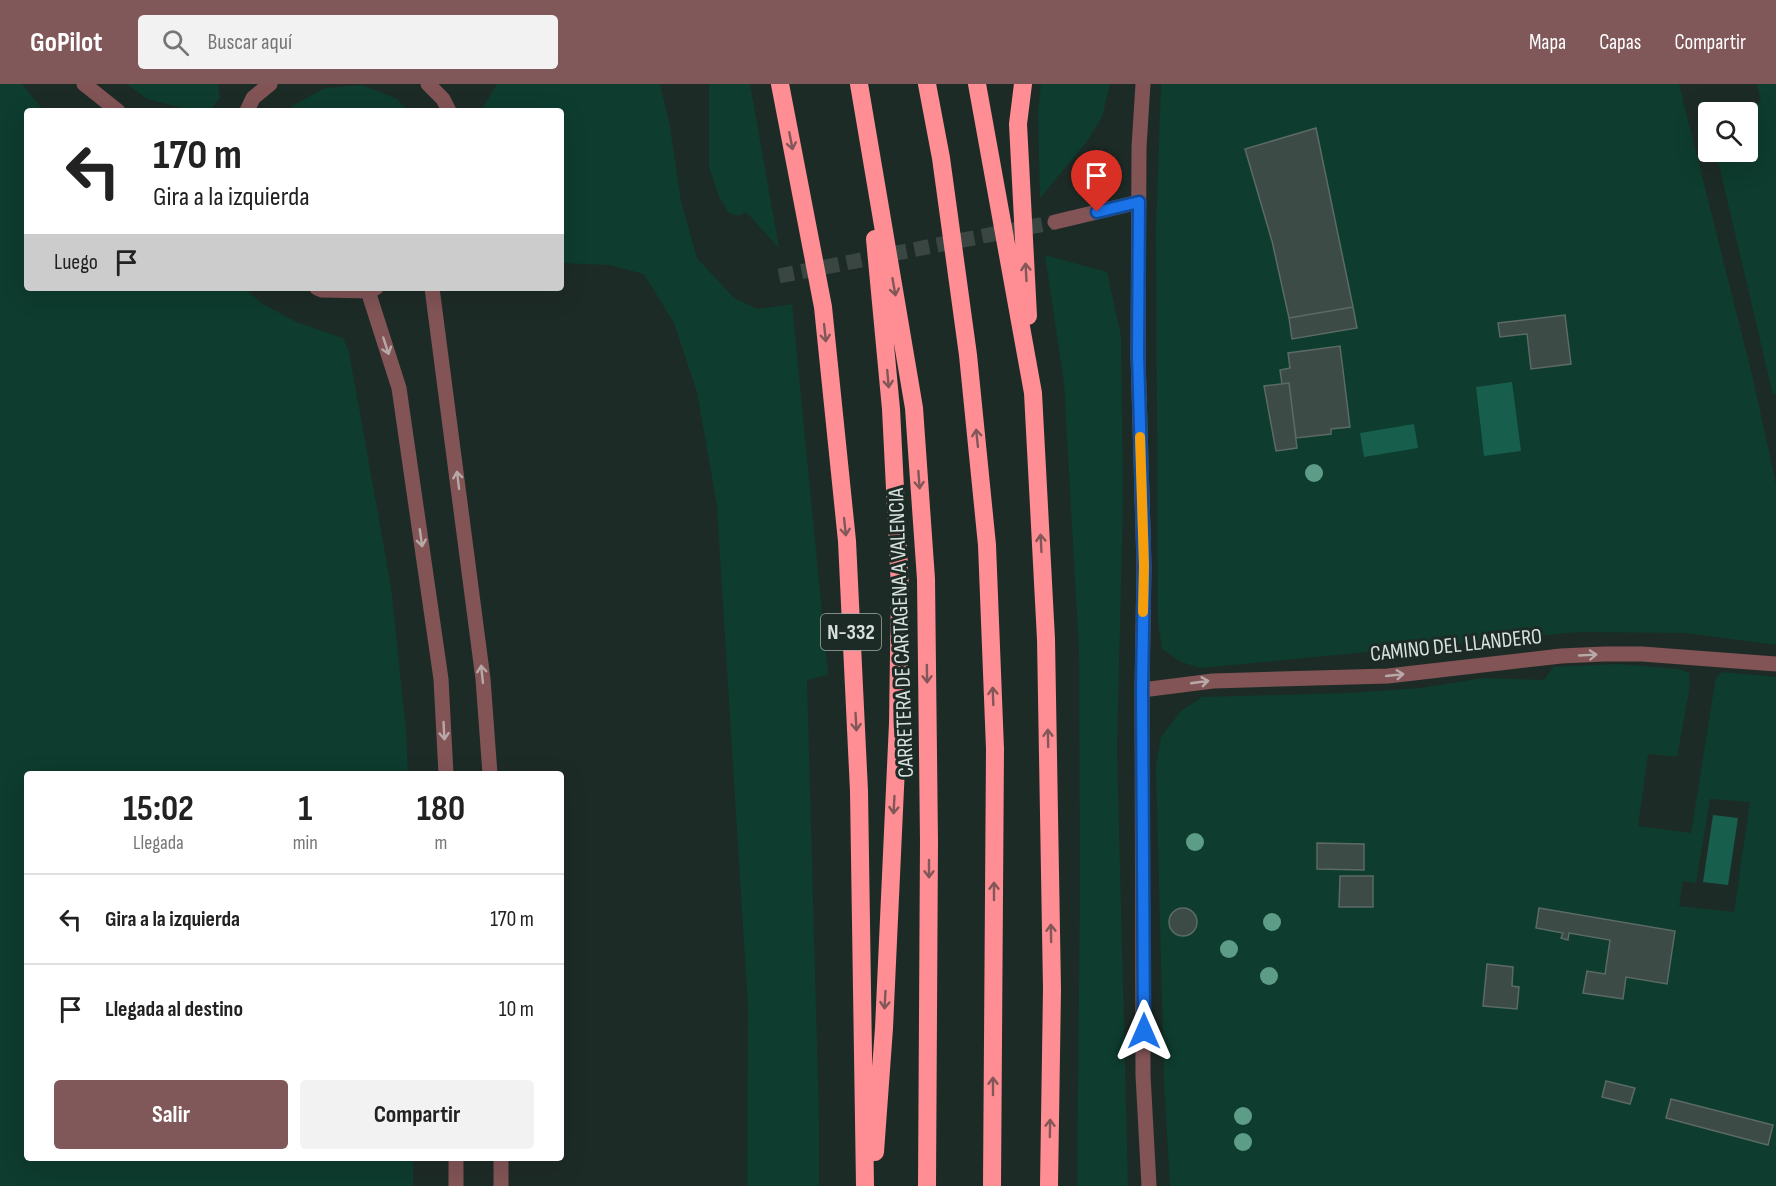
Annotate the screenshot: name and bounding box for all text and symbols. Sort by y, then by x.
search box [138,15,558,69]
text: GoPilot [30,26,102,59]
icon: search [159,26,192,59]
text: Buscar aquí [207,29,292,56]
text: Mapa [1529,30,1566,55]
text: Capas [1599,30,1641,55]
text: Compartir [1674,30,1746,55]
map controls [1698,102,1758,162]
button: search [1698,102,1758,162]
text: 170 m [153,130,242,181]
one-way arrow [786,131,797,151]
icon: left [54,132,132,210]
pin [1071,150,1122,212]
icon: arrive [1080,159,1113,192]
text: Gira a la izquierda [153,181,310,213]
icon: arrive [110,246,143,279]
text: Luego [54,249,98,276]
one-way arrow [1020,262,1031,282]
one-way arrow [889,276,900,296]
one-way arrow [820,323,831,343]
one-way arrow [381,336,392,355]
one-way arrow [883,369,894,389]
one-way arrow [971,429,982,449]
one-way arrow [914,469,925,489]
one-way arrow [452,471,463,491]
street label: CARRETERA DE CARTAGENA A VALENCIA [883,487,920,778]
one-way arrow [840,517,851,537]
one-way arrow [415,527,426,547]
one-way arrow [1035,533,1046,553]
road number: N-332 [821,614,881,650]
street label: CAMINO DEL LLANDERO [1369,623,1543,668]
one-way arrow [1578,649,1598,660]
one-way arrow [477,664,488,684]
one-way arrow [921,664,933,684]
one-way arrow [1384,669,1404,680]
one-way arrow [1189,677,1209,688]
one-way arrow [987,686,998,706]
one-way arrow [850,712,861,732]
one-way arrow [438,721,449,741]
one-way arrow [1042,728,1053,748]
text: 15:02 [123,788,194,831]
text: 1 [298,788,312,831]
text: 180 [417,788,465,831]
one-way arrow [889,794,900,814]
text: Llegada [133,831,184,855]
text: min [293,831,318,855]
text: m [435,831,447,855]
one-way arrow [923,859,935,879]
one-way arrow [988,881,1000,901]
icon: left [54,903,87,936]
text: Gira a la izquierda [105,906,240,933]
text: 170 m [490,906,534,933]
one-way arrow [1045,923,1057,943]
one-way arrow [879,989,890,1009]
icon: arrive [54,993,87,1026]
text: Llegada al destino [105,996,243,1023]
text: 10 m [499,996,534,1023]
position arrow [1112,999,1176,1063]
one-way arrow [987,1076,999,1096]
button: Salir [54,1080,288,1149]
button: Compartir [300,1080,534,1149]
one-way arrow [1044,1118,1056,1138]

